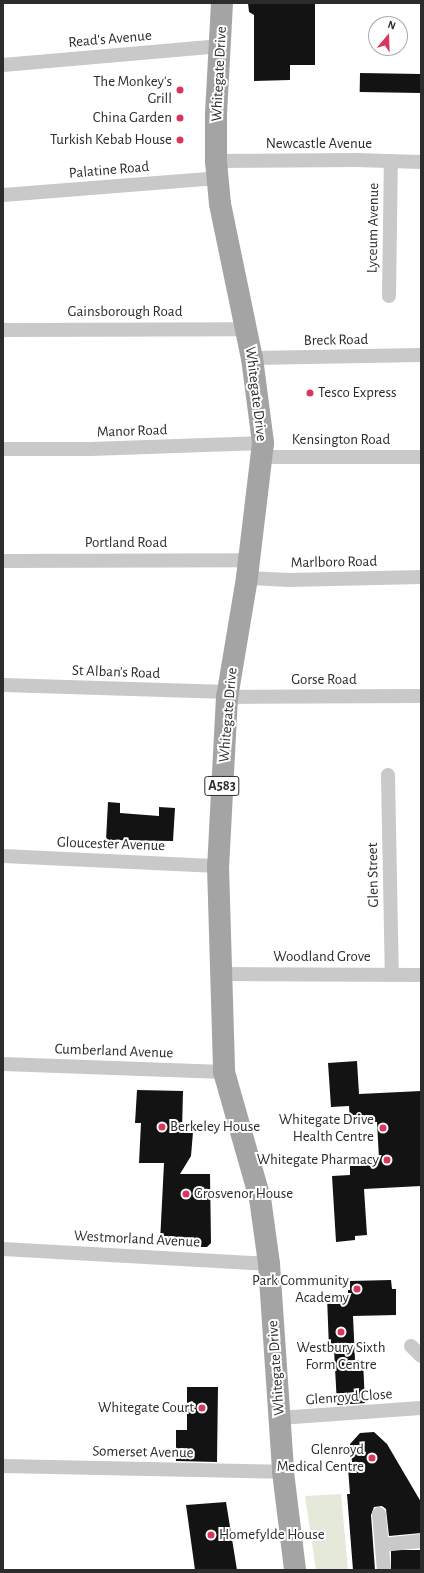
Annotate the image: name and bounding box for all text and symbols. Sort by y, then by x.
north arrow [368,16,408,56]
text: N [386,19,397,32]
street label: Read's Avenue [68,26,152,52]
street label: Whitegate Drive [208,26,230,122]
place label: The Monkey's Grill [93,72,172,107]
marker: The Monkey's Grill [175,85,185,95]
place label: China Garden [93,109,172,127]
marker: China Garden [175,113,185,123]
place label: Turkish Kebab House [50,131,172,149]
marker: Turkish Kebab House [175,135,185,145]
street label: Newcastle Avenue [266,135,372,153]
street label: Palatine Road [68,158,150,182]
street label: Lyceum Avenue [363,183,383,273]
street label: Gainsborough Road [68,303,182,321]
street label: Breck Road [304,330,368,350]
street label: Whitegate Drive [241,346,271,442]
place label: Tesco Express [318,384,397,402]
marker: Tesco Express [305,388,315,398]
street label: Manor Road [96,421,168,441]
street label: Kensington Road [292,431,390,449]
street label: Portland Road [85,534,167,552]
street label: Marlboro Road [291,552,377,572]
street label: St Alban's Road [72,661,160,683]
street label: Whitegate Drive [215,667,241,763]
street label: Gorse Road [291,671,357,689]
road number: A583 [204,774,240,798]
street label: Gloucester Avenue [57,833,165,855]
street label: Glen Street [363,842,383,908]
street label: Woodland Grove [273,948,371,966]
street label: Cumberland Avenue [54,1040,174,1062]
place label: Whitegate Drive Health Centre [279,1110,374,1145]
place label: Berkeley House [170,1118,260,1136]
marker: Berkeley House [157,1122,167,1132]
marker: Whitegate Drive Health Centre [377,1122,389,1134]
place label: Whitegate Pharmacy [257,1151,379,1169]
marker: Whitegate Pharmacy [382,1155,392,1165]
place label: Grosvenor House [194,1185,293,1203]
marker: Grosvenor House [181,1189,191,1199]
street label: Westmorland Avenue [73,1227,201,1251]
place label: Park Community Academy [252,1271,349,1306]
marker: Park Community Academy [352,1284,362,1294]
street label: Whitegate Drive [264,1320,288,1416]
marker: Westbury Sixth Form Centre [336,1327,346,1337]
place label: Westbury Sixth Form Centre [297,1338,385,1373]
street label: Glenroyd Close [305,1385,393,1409]
place label: Whitegate Court [98,1399,194,1417]
marker: Whitegate Court [197,1403,207,1413]
place label: Glenroyd Medical Centre [277,1440,364,1475]
street label: Somerset Avenue [92,1442,194,1462]
marker: Glenroyd Medical Centre [367,1453,377,1463]
place label: Homefylde House [219,1526,325,1544]
marker: Homefylde House [206,1530,216,1540]

